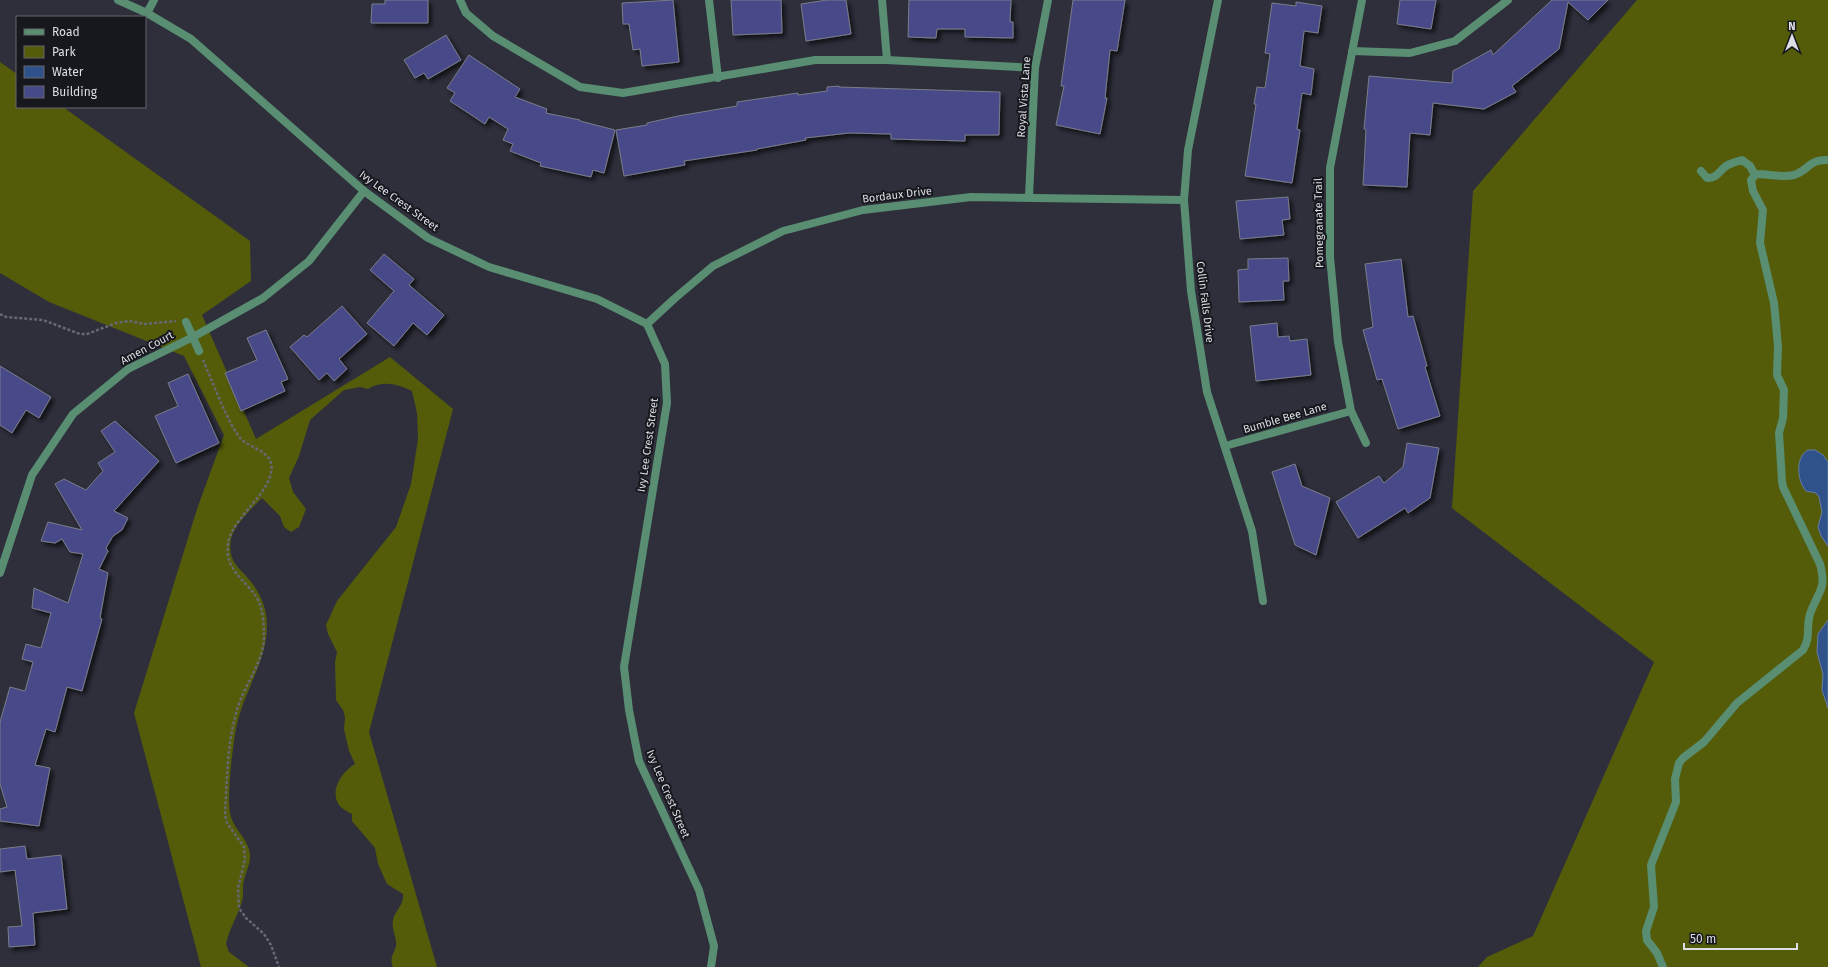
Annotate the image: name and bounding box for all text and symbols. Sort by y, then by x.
legend [16,16,146,108]
north arrow [1772,16,1812,56]
text: N [1788,20,1796,33]
text: Road [52,25,80,39]
text: Park [52,45,76,59]
street label: Royal Vista Lane [1015,56,1033,138]
text: Water [52,65,84,79]
text: Building [52,85,98,99]
street label: Ivy Lee Crest Street [357,168,441,234]
street label: Pomegranate Trail [1312,178,1326,268]
street label: Bordaux Drive [861,184,933,206]
street label: Collin Falls Drive [1194,260,1216,344]
street label: Amen Court [118,329,176,367]
street label: Ivy Lee Crest Street [635,397,661,493]
street label: Bumble Bee Lane [1242,400,1328,436]
street label: Ivy Lee Crest Street [643,748,693,840]
scale bar [1684,925,1797,951]
text: 50 m [1690,932,1716,946]

